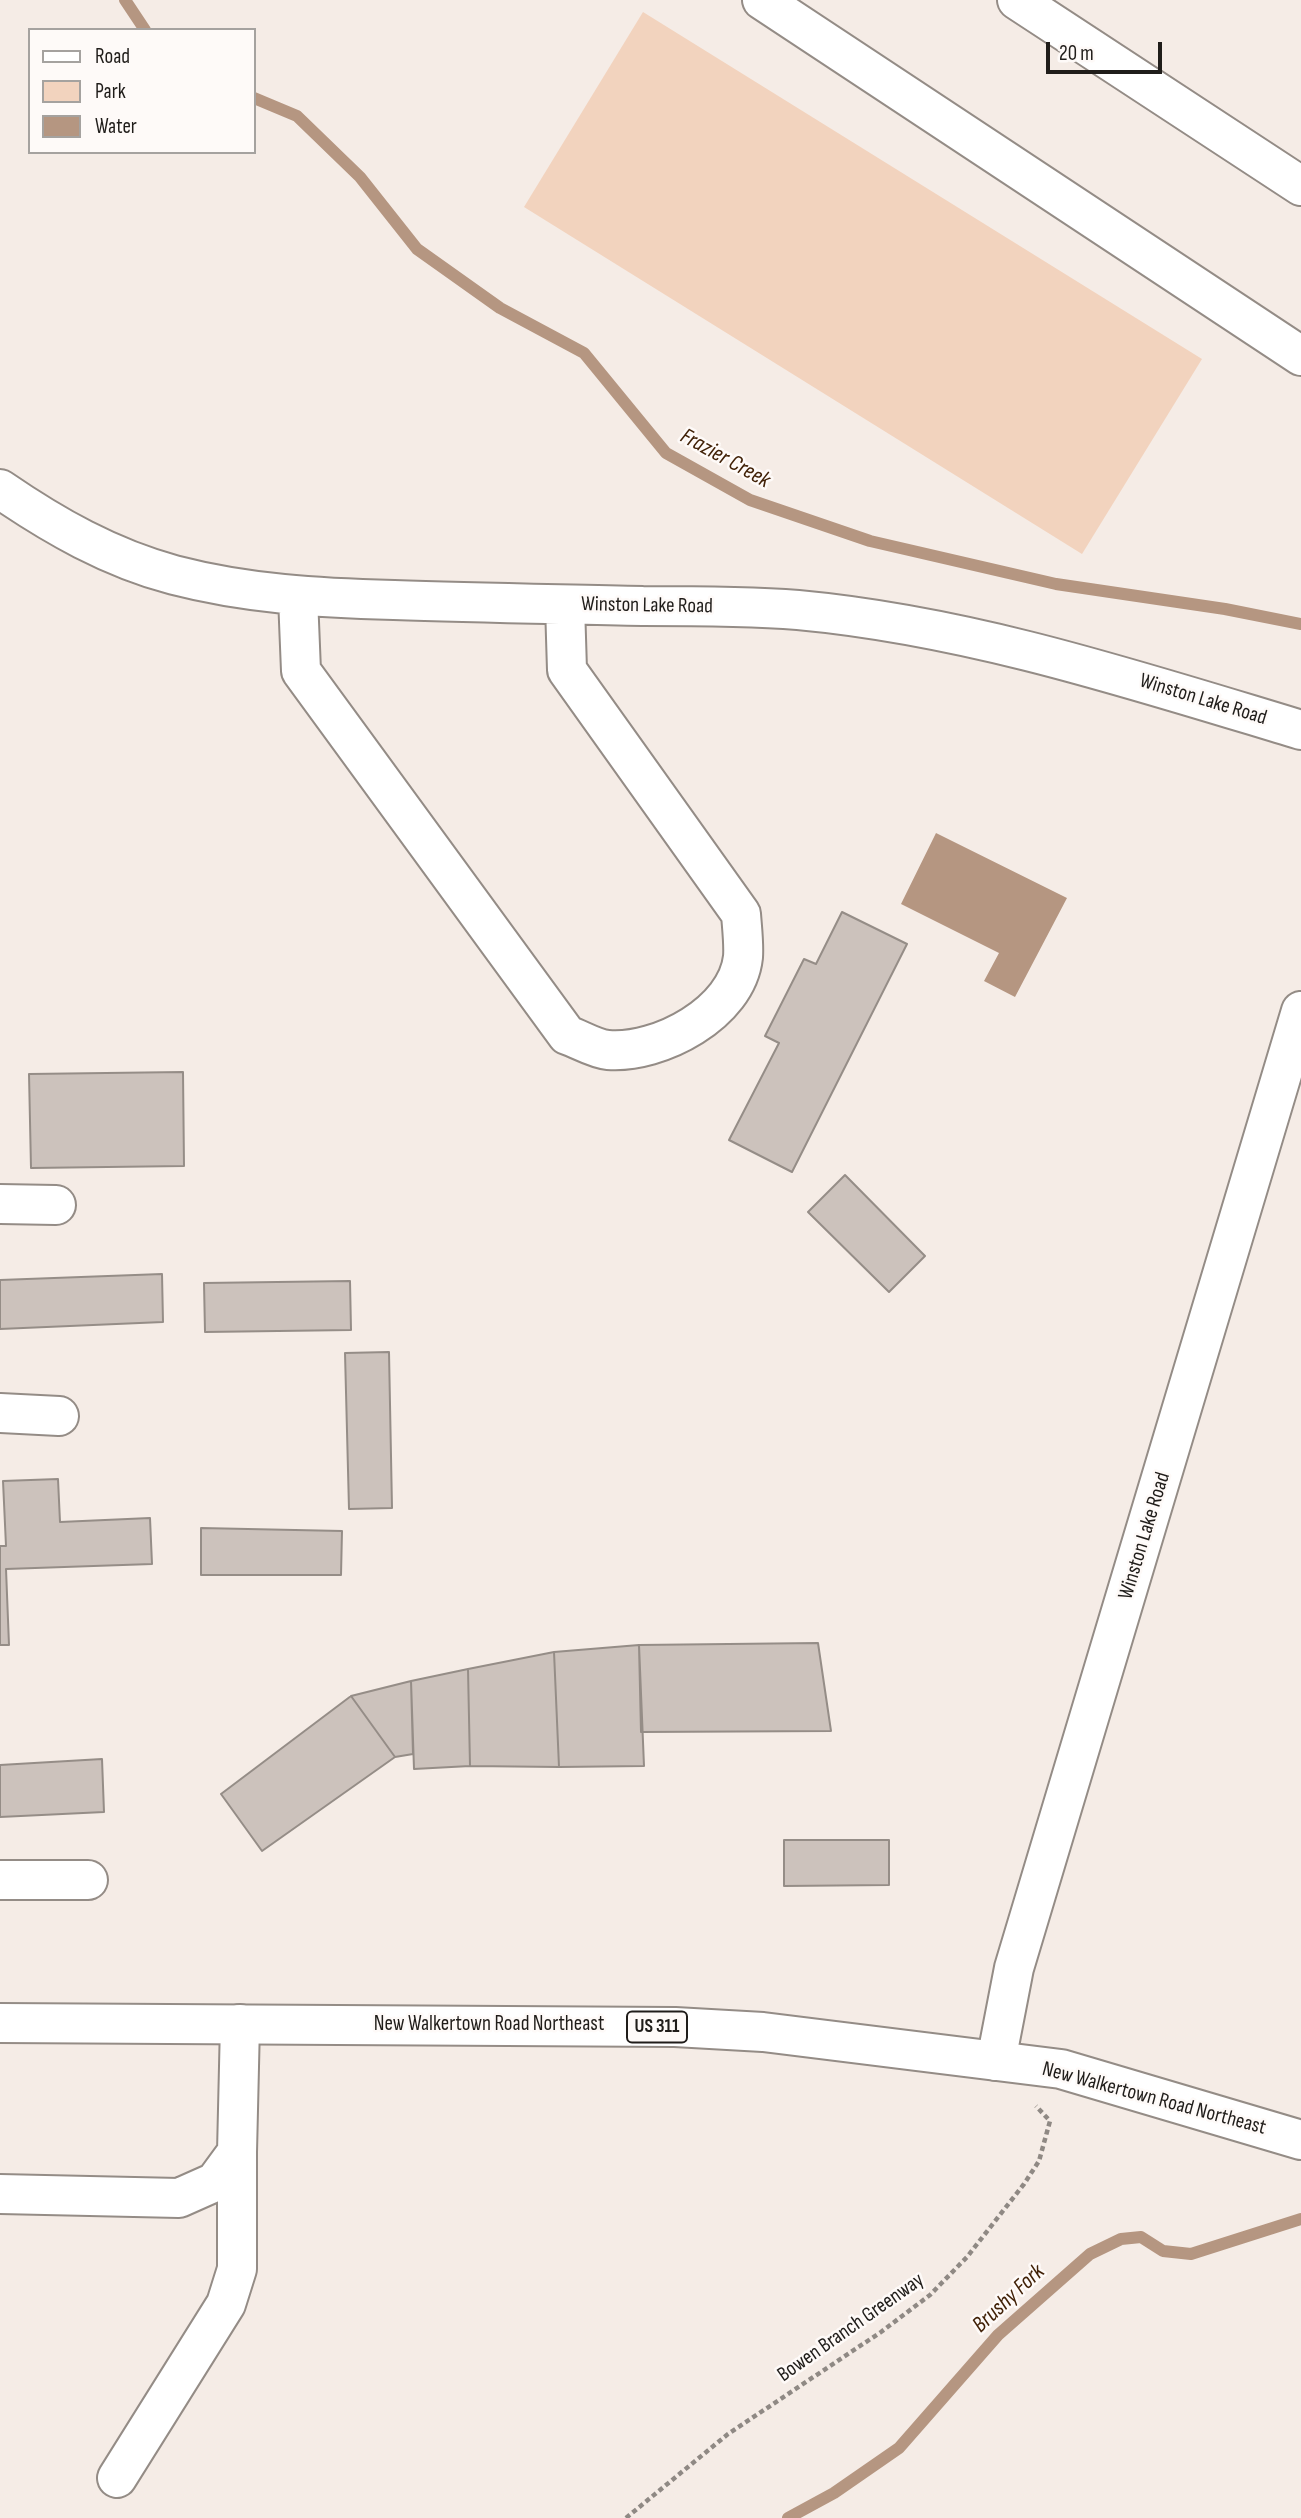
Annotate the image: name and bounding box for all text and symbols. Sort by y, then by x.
legend [28,28,256,154]
scale bar [1049,28,1164,72]
text: 20 m [1059,41,1094,66]
text: Road [95,44,130,69]
text: Park [95,79,126,104]
text: Water [95,114,137,139]
water label: Frazier Creek [675,423,775,495]
street label: Winston Lake Road [581,592,713,620]
street label: Winston Lake Road [1136,669,1270,731]
street label: Winston Lake Road [1114,1469,1176,1603]
road number: US 311 [627,2011,687,2042]
street label: New Walkertown Road Northeast [374,2012,604,2038]
street label: New Walkertown Road Northeast [1039,2057,1269,2141]
water label: Brushy Fork [967,2259,1051,2339]
street label: Bowen Branch Greenway [773,2268,929,2388]

